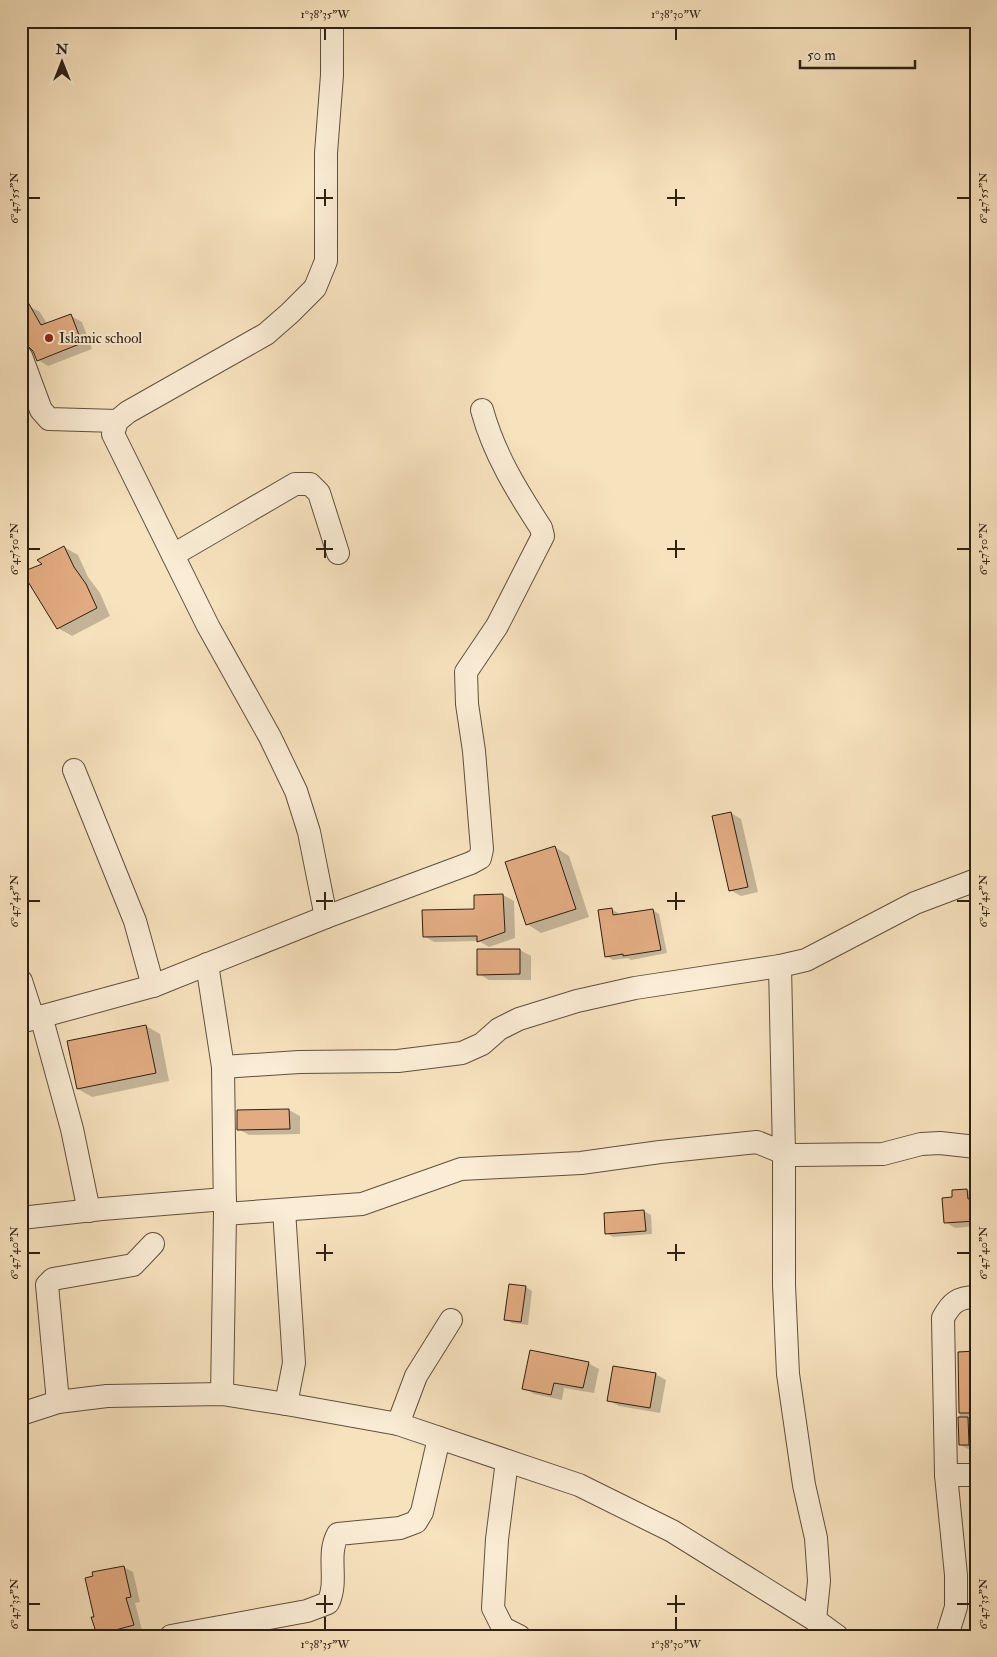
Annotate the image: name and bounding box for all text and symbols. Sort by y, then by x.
text: 1°38'35"W [300,7,350,22]
text: 1°38'30"W [651,7,702,22]
north arrow [38,38,88,88]
scale bar [800,38,914,70]
text: N [55,41,69,58]
text: 50 m [807,46,836,65]
text: 6°47'55"N [7,172,22,224]
text: 6°47'55"N [976,172,991,224]
place label: Islamic school [59,329,142,348]
marker: Islamic school [43,332,55,344]
text: 6°47'50"N [7,523,22,575]
text: 6°47'50"N [976,523,991,575]
text: 6°47'45"N [7,874,22,927]
text: 6°47'45"N [976,874,991,927]
text: 6°47'40"N [7,1226,22,1280]
text: 6°47'40"N [976,1226,991,1280]
text: 6°47'35"N [7,1578,22,1629]
text: 6°47'35"N [976,1578,991,1629]
text: 1°38'35"W [300,1637,350,1652]
text: 1°38'30"W [651,1637,702,1652]

